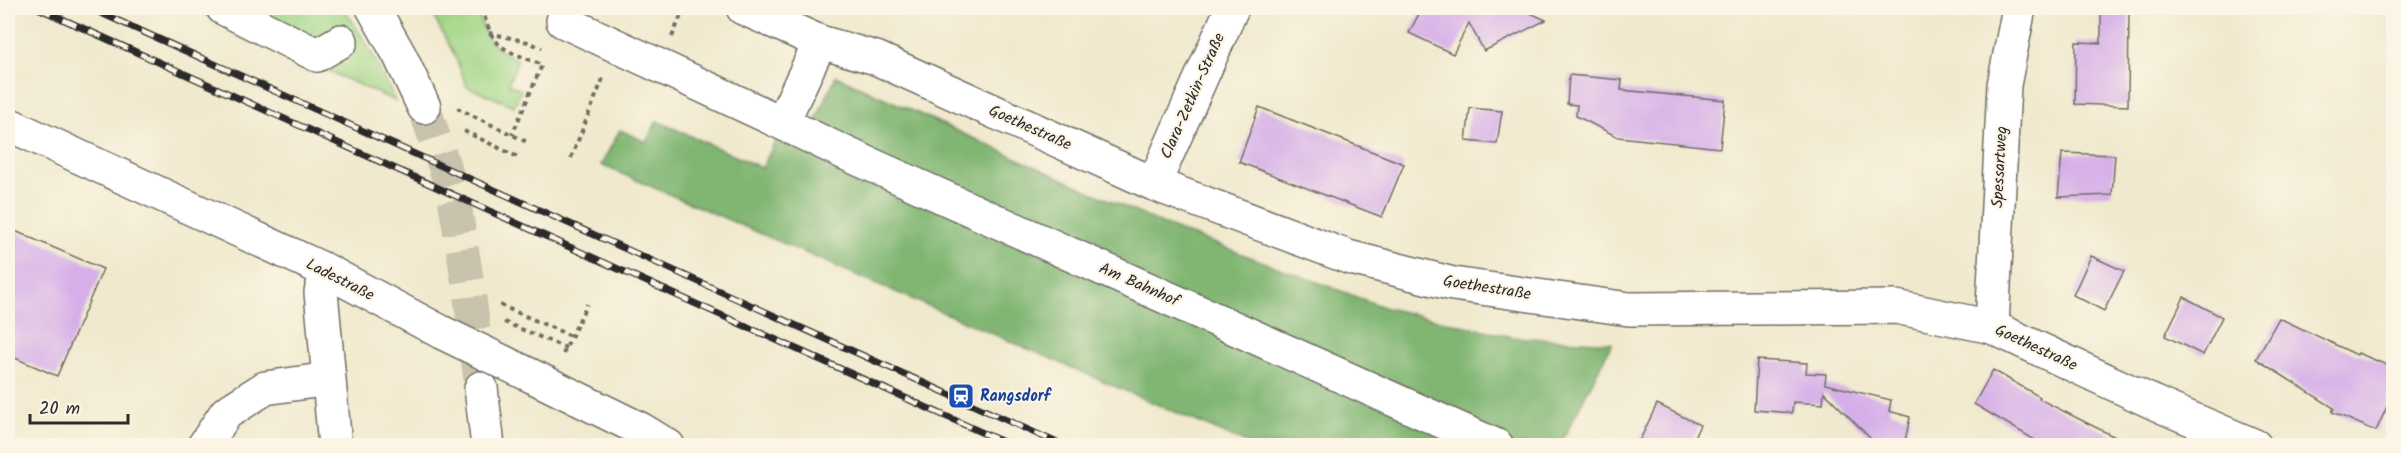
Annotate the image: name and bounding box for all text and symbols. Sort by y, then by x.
street label: Clara-Zetkin-Straße [1154,29,1232,163]
street label: Goethestraße [984,99,1076,157]
street label: Spessartweg [1985,126,2015,208]
street label: Ladestraße [301,252,379,308]
street label: Am Bahnhof [1095,256,1185,315]
street label: Goethestraße [1441,269,1533,307]
street label: Goethestraße [1991,318,2081,378]
station icon: Rangsdorf [946,381,976,411]
place label: Rangsdorf [980,384,1053,409]
scale bar [30,387,128,425]
text: 20 m [39,395,80,424]

